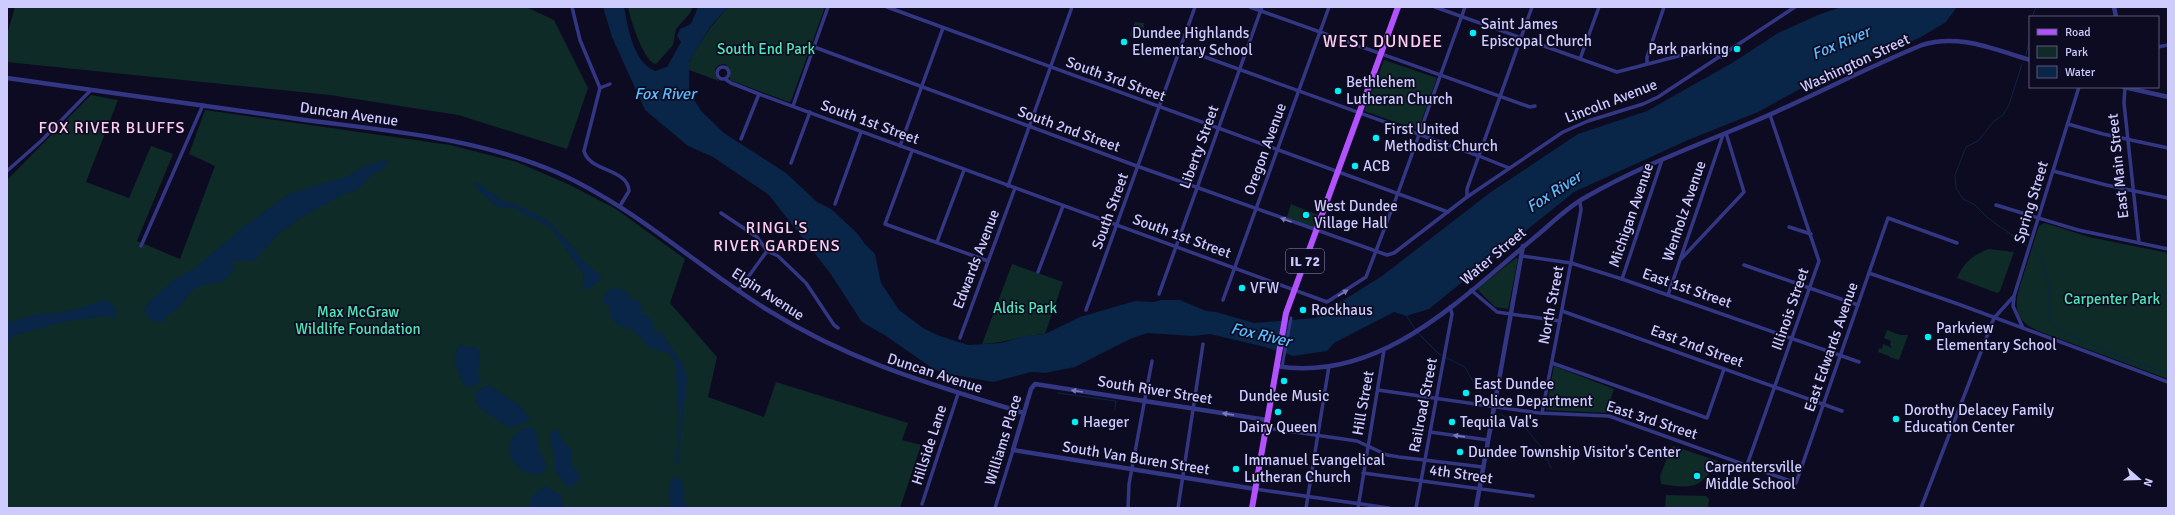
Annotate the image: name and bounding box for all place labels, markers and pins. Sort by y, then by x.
place label: Saint James Episcopal Church [1481,15,1592,50]
place label: Dundee Highlands Elementary School [1132,24,1253,59]
marker: Saint James Episcopal Church [1468,28,1478,38]
marker: Dundee Highlands Elementary School [1119,37,1129,47]
place label: Park parking [1648,40,1729,58]
marker: Park parking [1732,44,1742,54]
place label: Bethlehem Lutheran Church [1346,73,1453,108]
marker: Bethlehem Lutheran Church [1333,86,1343,96]
place label: First United Methodist Church [1384,120,1498,155]
marker: First United Methodist Church [1371,133,1381,143]
place label: ACB [1363,157,1390,175]
marker: ACB [1350,161,1360,171]
place label: West Dundee Village Hall [1314,197,1398,232]
marker: West Dundee Village Hall [1301,210,1311,220]
place label: VFW [1250,279,1279,297]
marker: VFW [1237,283,1247,293]
place label: Rockhaus [1311,301,1373,319]
marker: Rockhaus [1298,305,1308,315]
place label: Parkview Elementary School [1936,319,2057,354]
marker: Parkview Elementary School [1923,332,1933,342]
place label: East Dundee Police Department [1474,375,1593,410]
marker: Dundee Music [1279,376,1289,386]
place label: Dundee Music [1239,387,1329,405]
marker: East Dundee Police Department [1461,388,1471,398]
place label: Dorothy Delacey Family Education Center [1904,401,2054,436]
marker: Dairy Queen [1273,407,1283,417]
place label: Haeger [1083,413,1130,431]
place label: Tequila Val's [1460,413,1539,431]
marker: Dorothy Delacey Family Education Center [1891,414,1901,424]
marker: Haeger [1070,417,1080,427]
marker: Tequila Val's [1447,417,1457,427]
place label: Dairy Queen [1239,418,1317,436]
place label: Dundee Township Visitor's Center [1468,443,1681,461]
marker: Dundee Township Visitor's Center [1455,447,1465,457]
place label: Immanuel Evangelical Lutheran Church [1244,451,1385,486]
place label: Carpentersville Middle School [1705,458,1802,493]
marker: Immanuel Evangelical Lutheran Church [1231,464,1241,474]
marker: Carpentersville Middle School [1692,471,1702,481]

